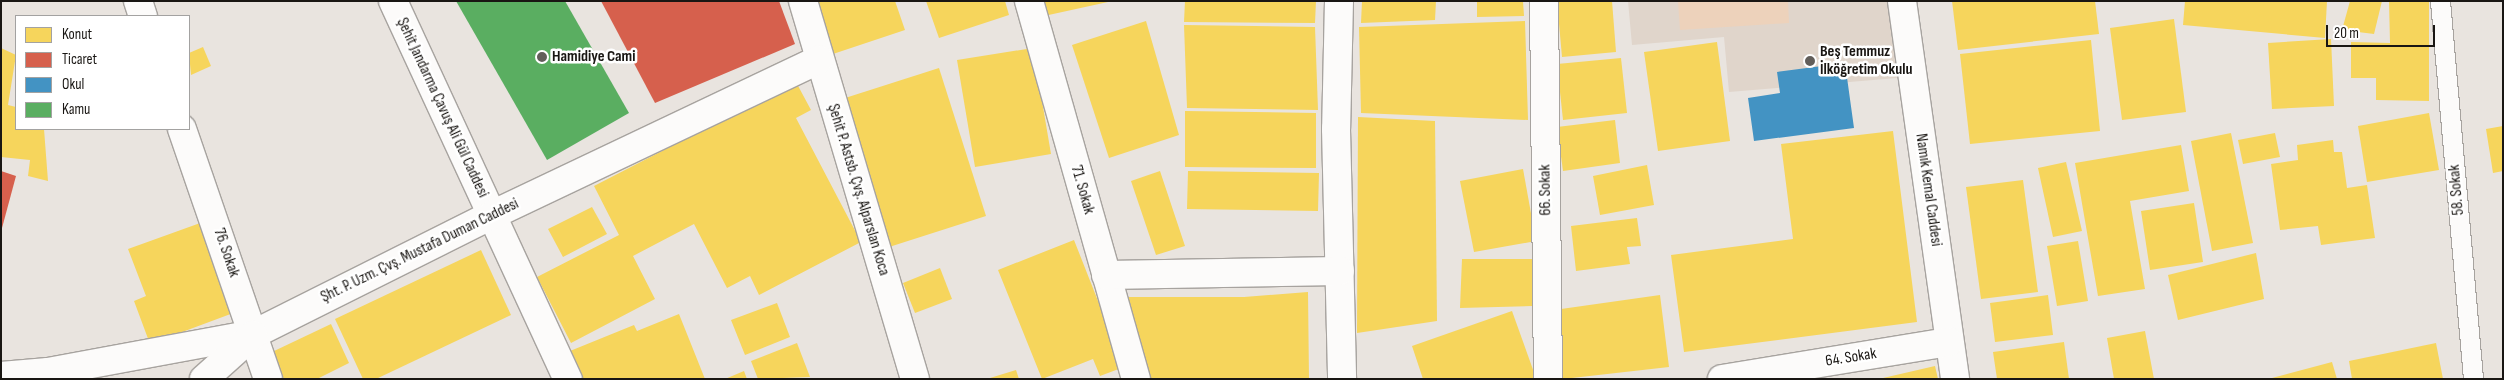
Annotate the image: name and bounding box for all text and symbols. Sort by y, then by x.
legend [15,15,190,130]
street label: Şehit Jandarma Çavuş Ali Gül Caddesi [392,15,492,201]
scale bar [2329,15,2438,47]
text: 20 m [2334,24,2359,43]
text: Konut [62,25,92,44]
place label: Beş Temmuz İlköğretim Okulu [1820,42,1912,80]
place label: Hamidiye Cami [552,47,635,67]
text: Ticaret [62,50,97,69]
marker: Hamidiye Cami [536,51,548,63]
marker: Beş Temmuz İlköğretim Okulu [1804,55,1816,67]
text: Okul [62,75,84,94]
text: Kamu [62,100,90,119]
street label: Şehit P. Astsb. Çvş. Alparslan Koca [823,102,893,278]
street label: Namık Kemal Caddesi [1911,132,1945,248]
street label: 71. Sokak [1066,163,1098,217]
street label: 66. Sokak [1536,164,1556,216]
street label: 58. Sokak [2445,164,2469,216]
street label: Şht. P. Uzm. Çvş. Mustafa Duman Caddesi [318,195,522,307]
street label: 76. Sokak [209,226,243,280]
street label: 64. Sokak [1824,344,1878,372]

